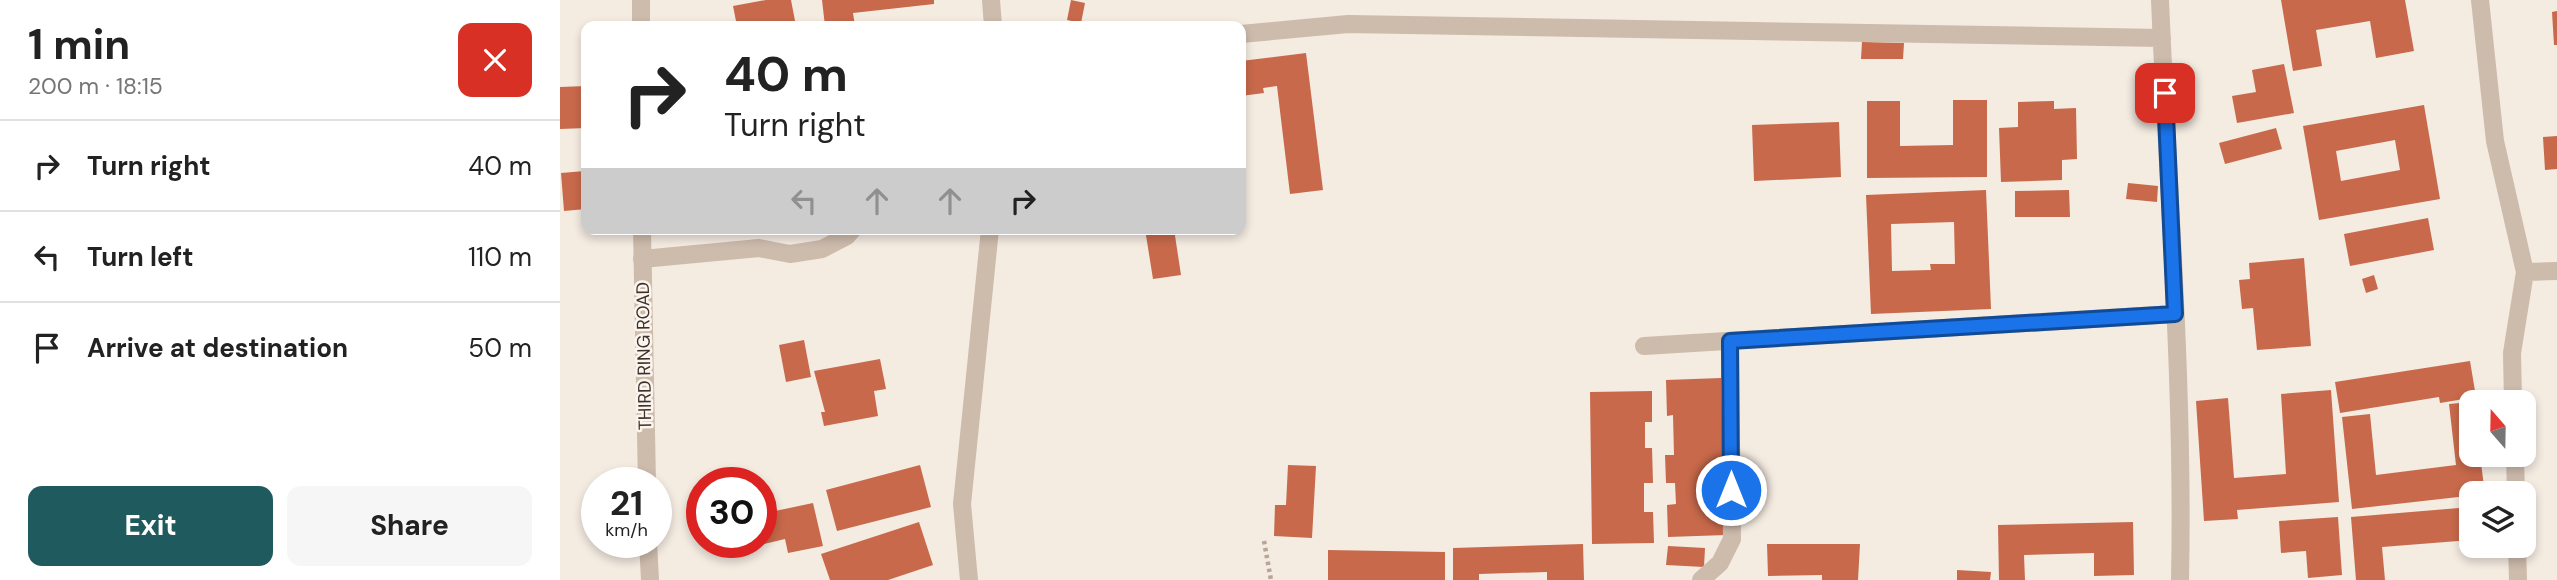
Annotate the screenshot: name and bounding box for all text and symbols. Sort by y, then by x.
text: 1 min [28,17,130,72]
button: close [458,23,532,97]
text: 40 m [724,42,848,106]
icon: right [609,49,700,140]
pin [2135,63,2195,123]
text: 200 m · 18:15 [28,71,163,101]
icon: arrive [2146,74,2184,112]
text: Turn right [724,104,866,146]
icon: right [28,147,66,185]
text: Turn right [87,149,211,183]
text: 40 m [468,149,532,183]
icon: left [785,182,823,220]
icon: ahead [858,182,896,220]
icon: ahead [931,182,969,220]
icon: right [1004,182,1042,220]
icon: left [28,238,66,276]
text: Turn left [87,240,194,274]
text: 110 m [468,240,532,274]
street label: THIRD RING ROAD [631,282,657,430]
icon: arrive [28,329,66,367]
text: Arrive at destination [87,331,348,365]
text: 50 m [468,331,532,365]
north arrow [2459,390,2536,467]
map controls [2459,390,2536,558]
position arrow [1694,453,1768,527]
speed limit sign: 30 [686,467,777,558]
text: 21 [610,480,643,526]
button: layers [2459,481,2536,558]
button: Exit [28,486,273,566]
button: Share [287,486,532,566]
text: km/h [605,518,648,542]

